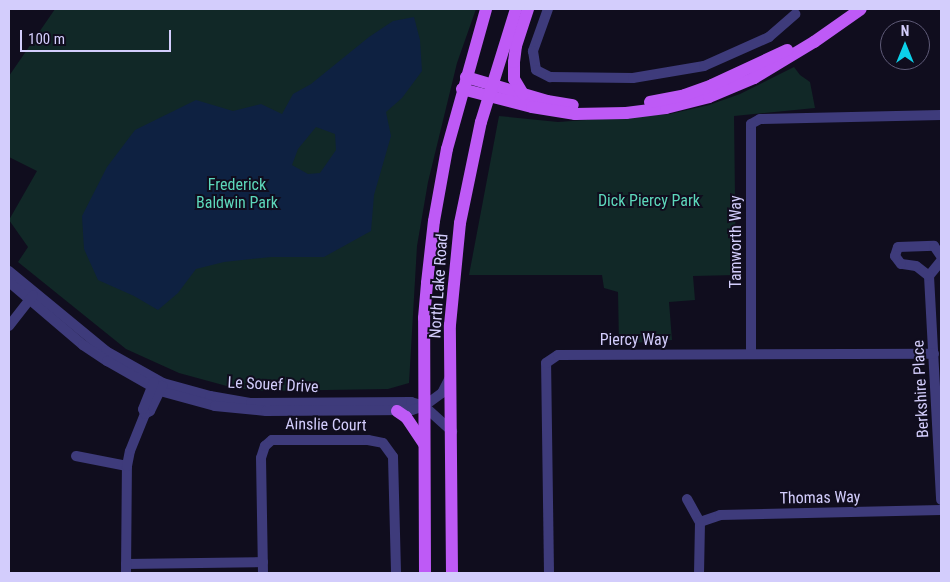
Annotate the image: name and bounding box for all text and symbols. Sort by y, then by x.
scale bar [22,20,174,52]
north arrow [880,20,930,70]
text: N [901,23,909,39]
text: 100 m [28,30,65,48]
park label: Frederick Baldwin Park [196,175,278,213]
park label: Dick Piercy Park [598,191,700,211]
street label: Tamworth Way [726,195,746,289]
street label: North Lake Road [426,233,452,339]
street label: Piercy Way [600,330,668,350]
street label: Berkshire Place [909,340,933,438]
street label: Le Souef Drive [227,373,319,397]
street label: Ainslie Court [285,415,367,435]
street label: Thomas Way [779,488,861,508]

